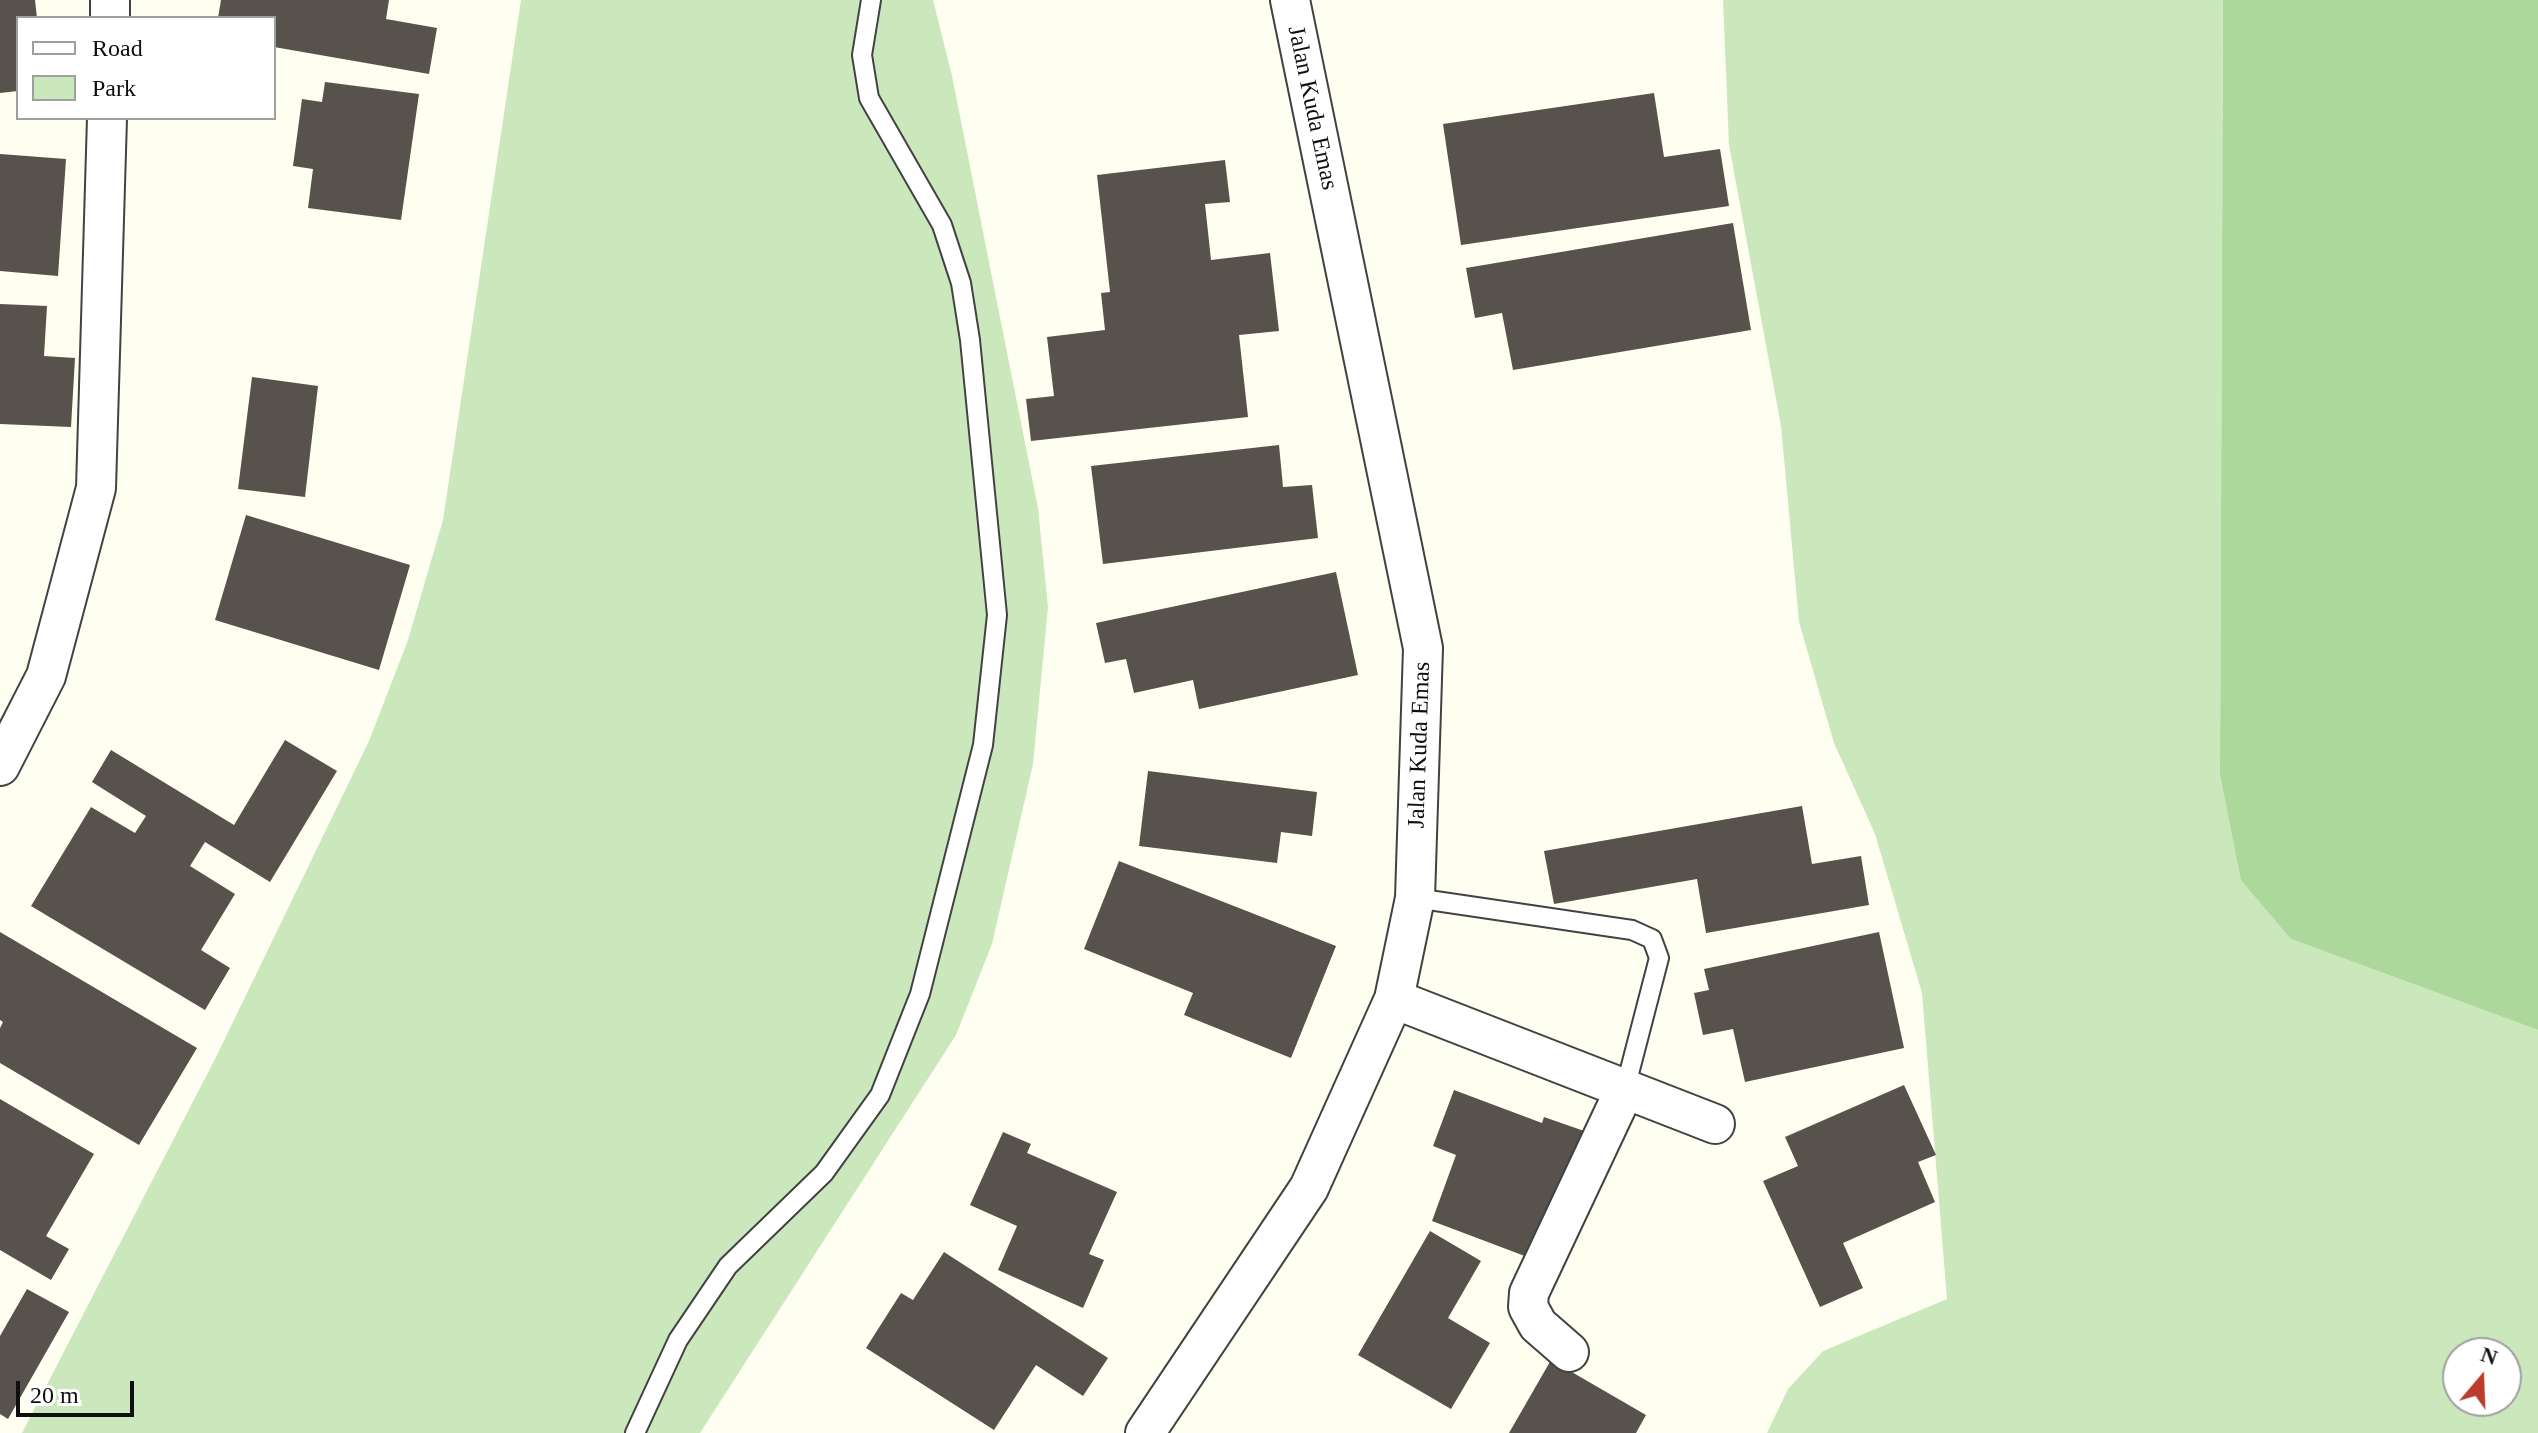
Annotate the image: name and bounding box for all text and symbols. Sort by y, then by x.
legend [16,16,276,120]
street label: Jalan Kuda Emas [1281,24,1343,192]
text: Road [92,35,143,61]
text: Park [92,75,136,101]
street label: Jalan Kuda Emas [1403,661,1437,829]
north arrow [2442,1337,2522,1417]
text: N [2478,1341,2501,1370]
scale bar [20,1365,138,1415]
text: 20 m [30,1382,79,1408]

